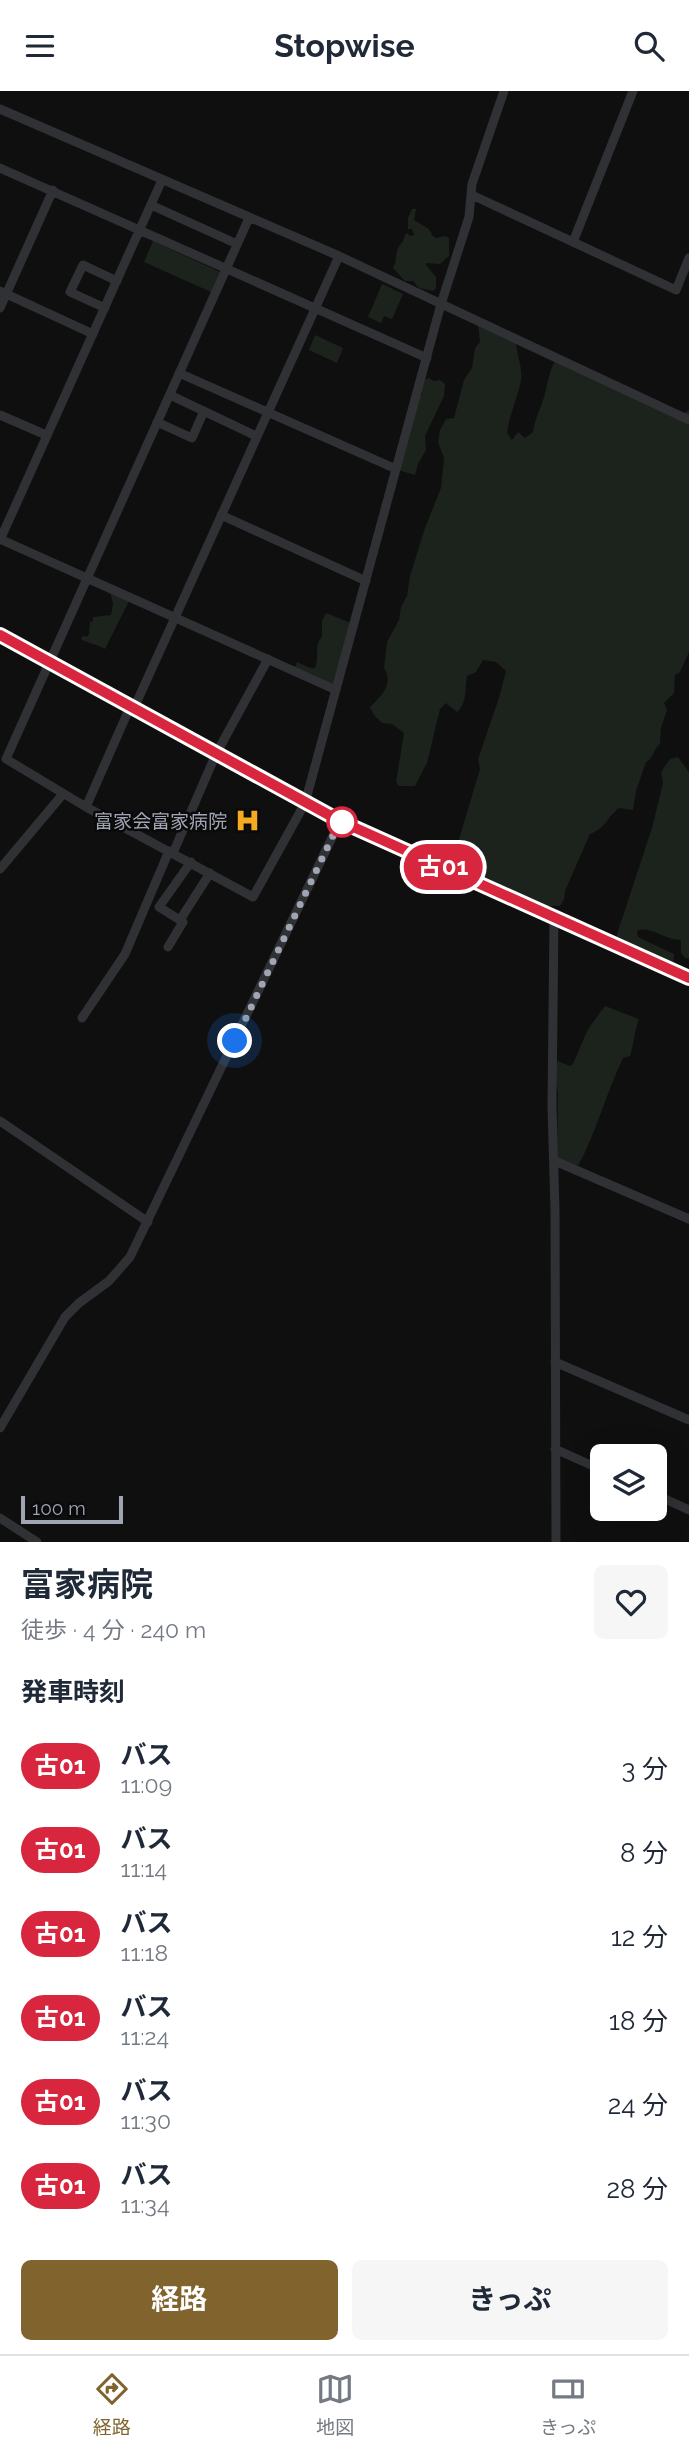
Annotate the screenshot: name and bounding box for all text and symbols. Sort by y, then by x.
icon: menu [21,27,59,65]
text: Stopwise [274,27,415,64]
icon: search [630,27,668,65]
hospital icon: 富家会富家病院 [233,807,261,835]
unlabelled marker [327,807,357,837]
place label: 富家会富家病院 [94,810,227,832]
line badge: 古01 [403,844,483,890]
text: 古01 [418,852,468,881]
your location [217,1023,252,1058]
map controls [590,1444,667,1521]
button: layers [590,1444,667,1521]
scale bar [21,1493,122,1525]
text: 100 m [32,1497,86,1519]
text: 富家病院 [21,1565,153,1604]
button: heart [594,1565,668,1639]
text: 徒歩 · 4 分 · 240 m [21,1616,206,1643]
text: 発車時刻 [21,1677,125,1707]
text: バス [121,1740,173,1770]
text: 古01 [35,1751,86,1780]
text: 3 分 [621,1754,668,1784]
text: 11:09 [121,1771,172,1798]
text: バス [121,1824,173,1854]
text: 古01 [35,1835,86,1864]
text: 8 分 [620,1838,668,1868]
text: 11:14 [121,1855,167,1882]
text: バス [121,1908,173,1938]
text: 古01 [35,1919,86,1948]
text: 12 分 [611,1922,668,1952]
text: 11:18 [121,1939,168,1966]
text: バス [121,1992,173,2022]
text: 古01 [35,2003,86,2032]
text: 18 分 [609,2006,668,2036]
text: 11:24 [121,2023,169,2050]
text: バス [121,2076,173,2106]
text: 古01 [35,2087,86,2116]
text: 24 分 [608,2090,668,2120]
text: 11:30 [121,2107,171,2134]
text: バス [121,2160,173,2190]
text: 古01 [35,2171,86,2200]
text: 28 分 [606,2174,668,2204]
text: 11:34 [121,2191,169,2218]
button: 経路 [21,2260,338,2340]
button: きっぷ [352,2260,668,2340]
tab: 経路 [93,2370,131,2439]
tab: 地図 [316,2370,354,2439]
tab: きっぷ [540,2370,596,2439]

